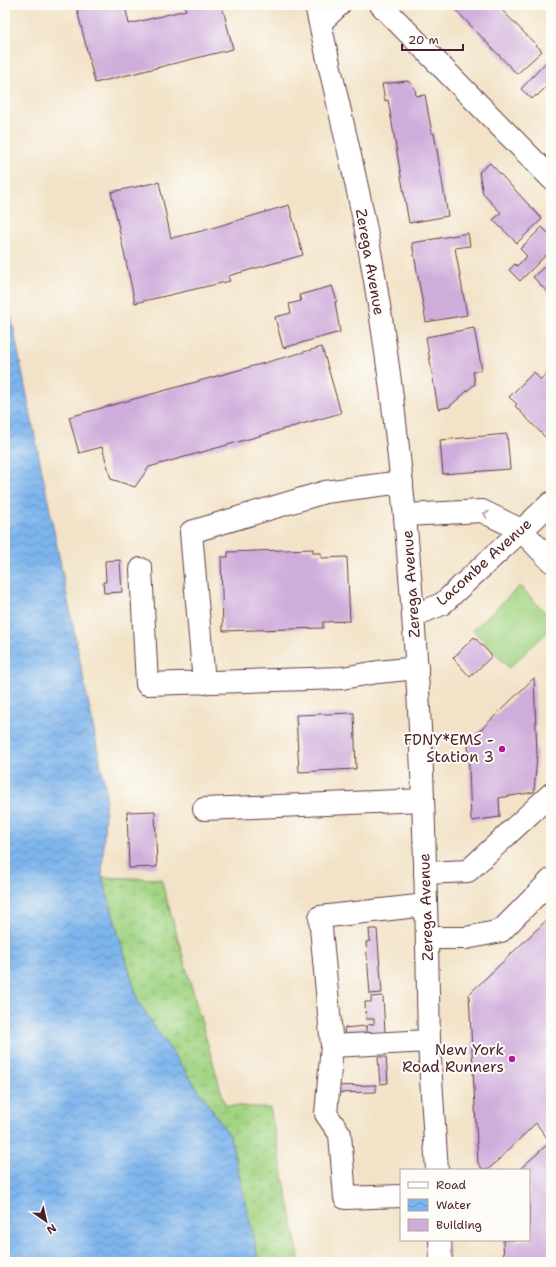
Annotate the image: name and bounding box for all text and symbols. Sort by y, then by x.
scale bar [402,26,463,52]
text: 20 m [408,32,439,48]
street label: Zerega Avenue [351,207,389,317]
one-way arrow [482,510,489,518]
street label: Lacombe Avenue [432,514,536,610]
street label: Zerega Avenue [397,530,425,638]
place label: FDNY*EMS - Station 3 [404,730,494,767]
marker: FDNY*EMS - Station 3 [497,744,507,754]
street label: Zerega Avenue [414,853,438,961]
place label: New York Road Runners [402,1040,504,1077]
marker: New York Road Runners [507,1054,517,1064]
legend [400,1169,530,1241]
text: Road [436,1177,467,1193]
text: Water [436,1197,472,1213]
north arrow [26,1201,66,1241]
text: Building [436,1217,482,1233]
text: N [43,1220,59,1238]

